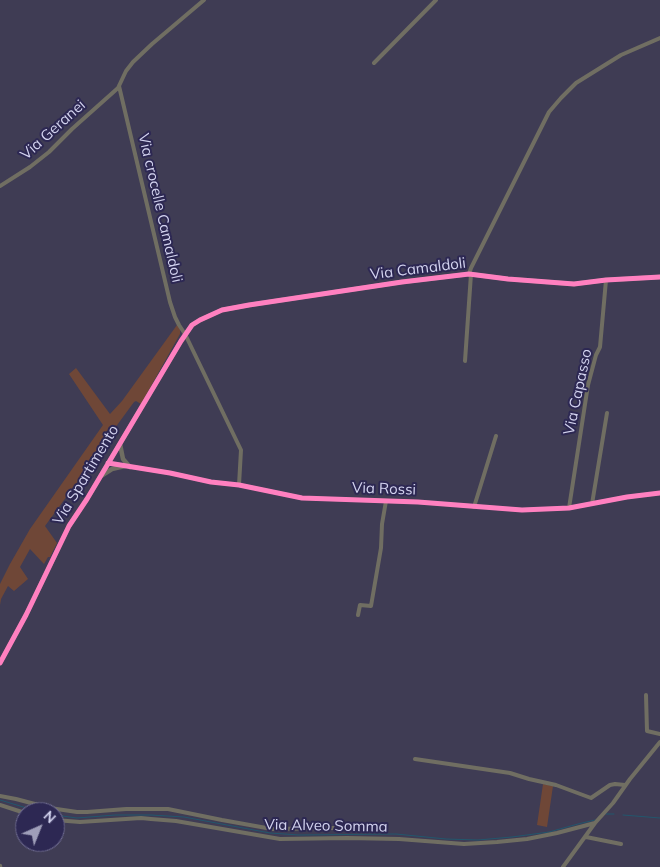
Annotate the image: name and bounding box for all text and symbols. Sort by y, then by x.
street label: Via Geranei [17,96,89,164]
street label: Via crocelle Camaldoli [134,132,186,284]
street label: Via Camaldoli [369,254,467,284]
street label: Via Capasso [560,347,596,437]
street label: Via Spartimento [49,422,123,528]
street label: Via Rossi [352,479,416,499]
north arrow [15,802,65,852]
text: N [40,807,60,827]
street label: Via Alveo Somma [264,816,388,836]

